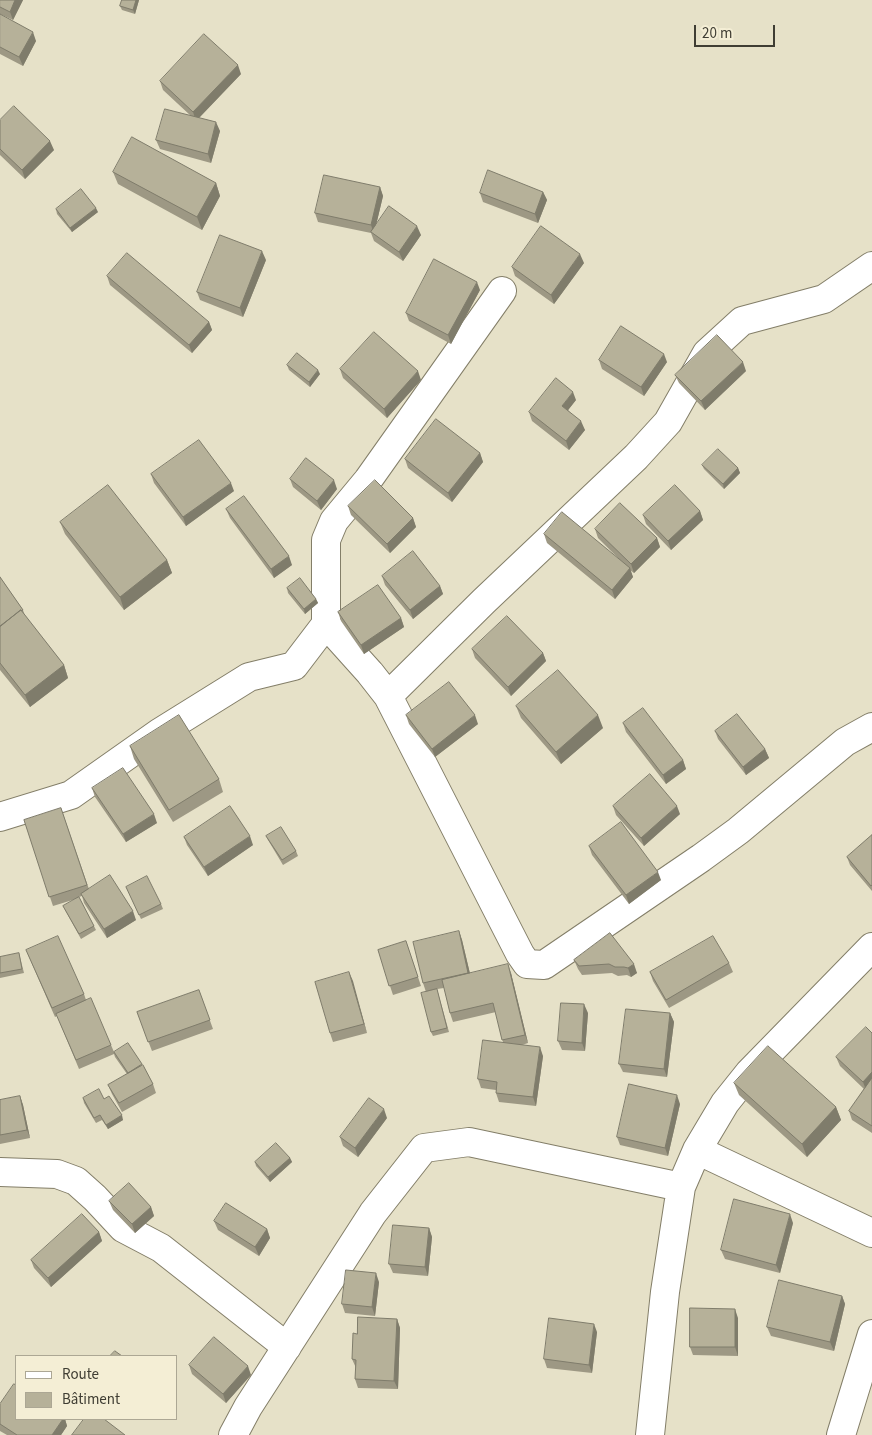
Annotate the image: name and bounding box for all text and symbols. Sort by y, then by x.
scale bar [697,15,778,47]
text: 20 m [702,23,732,44]
legend [15,1355,178,1420]
text: Route [62,1364,99,1385]
text: Bâtiment [62,1389,120,1410]

